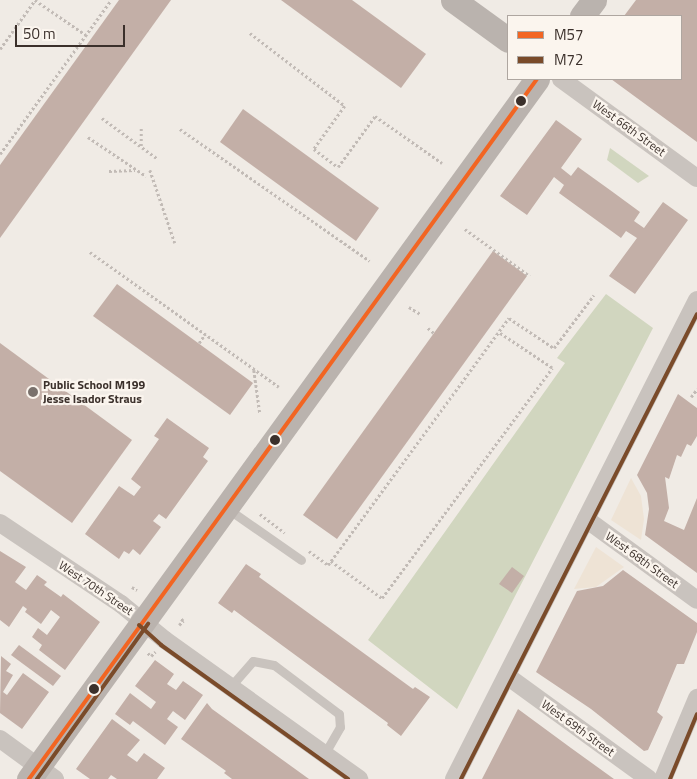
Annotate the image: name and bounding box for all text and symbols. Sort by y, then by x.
scale bar [18,15,128,47]
legend [507,15,682,80]
text: 50 m [23,22,56,45]
text: M57 [554,23,583,46]
text: M72 [554,48,583,71]
unlabelled marker [516,96,526,106]
street label: West 66th Street [590,97,668,159]
place label: Public School M199 Jesse Isador Straus [43,378,145,406]
marker: Public School M199 Jesse Isador Straus [27,386,39,398]
unlabelled marker [270,435,280,445]
street label: West 68th Street [603,529,681,591]
street label: West 70th Street [56,558,136,618]
unlabelled marker [89,684,99,694]
street label: West 69th Street [539,697,617,759]

